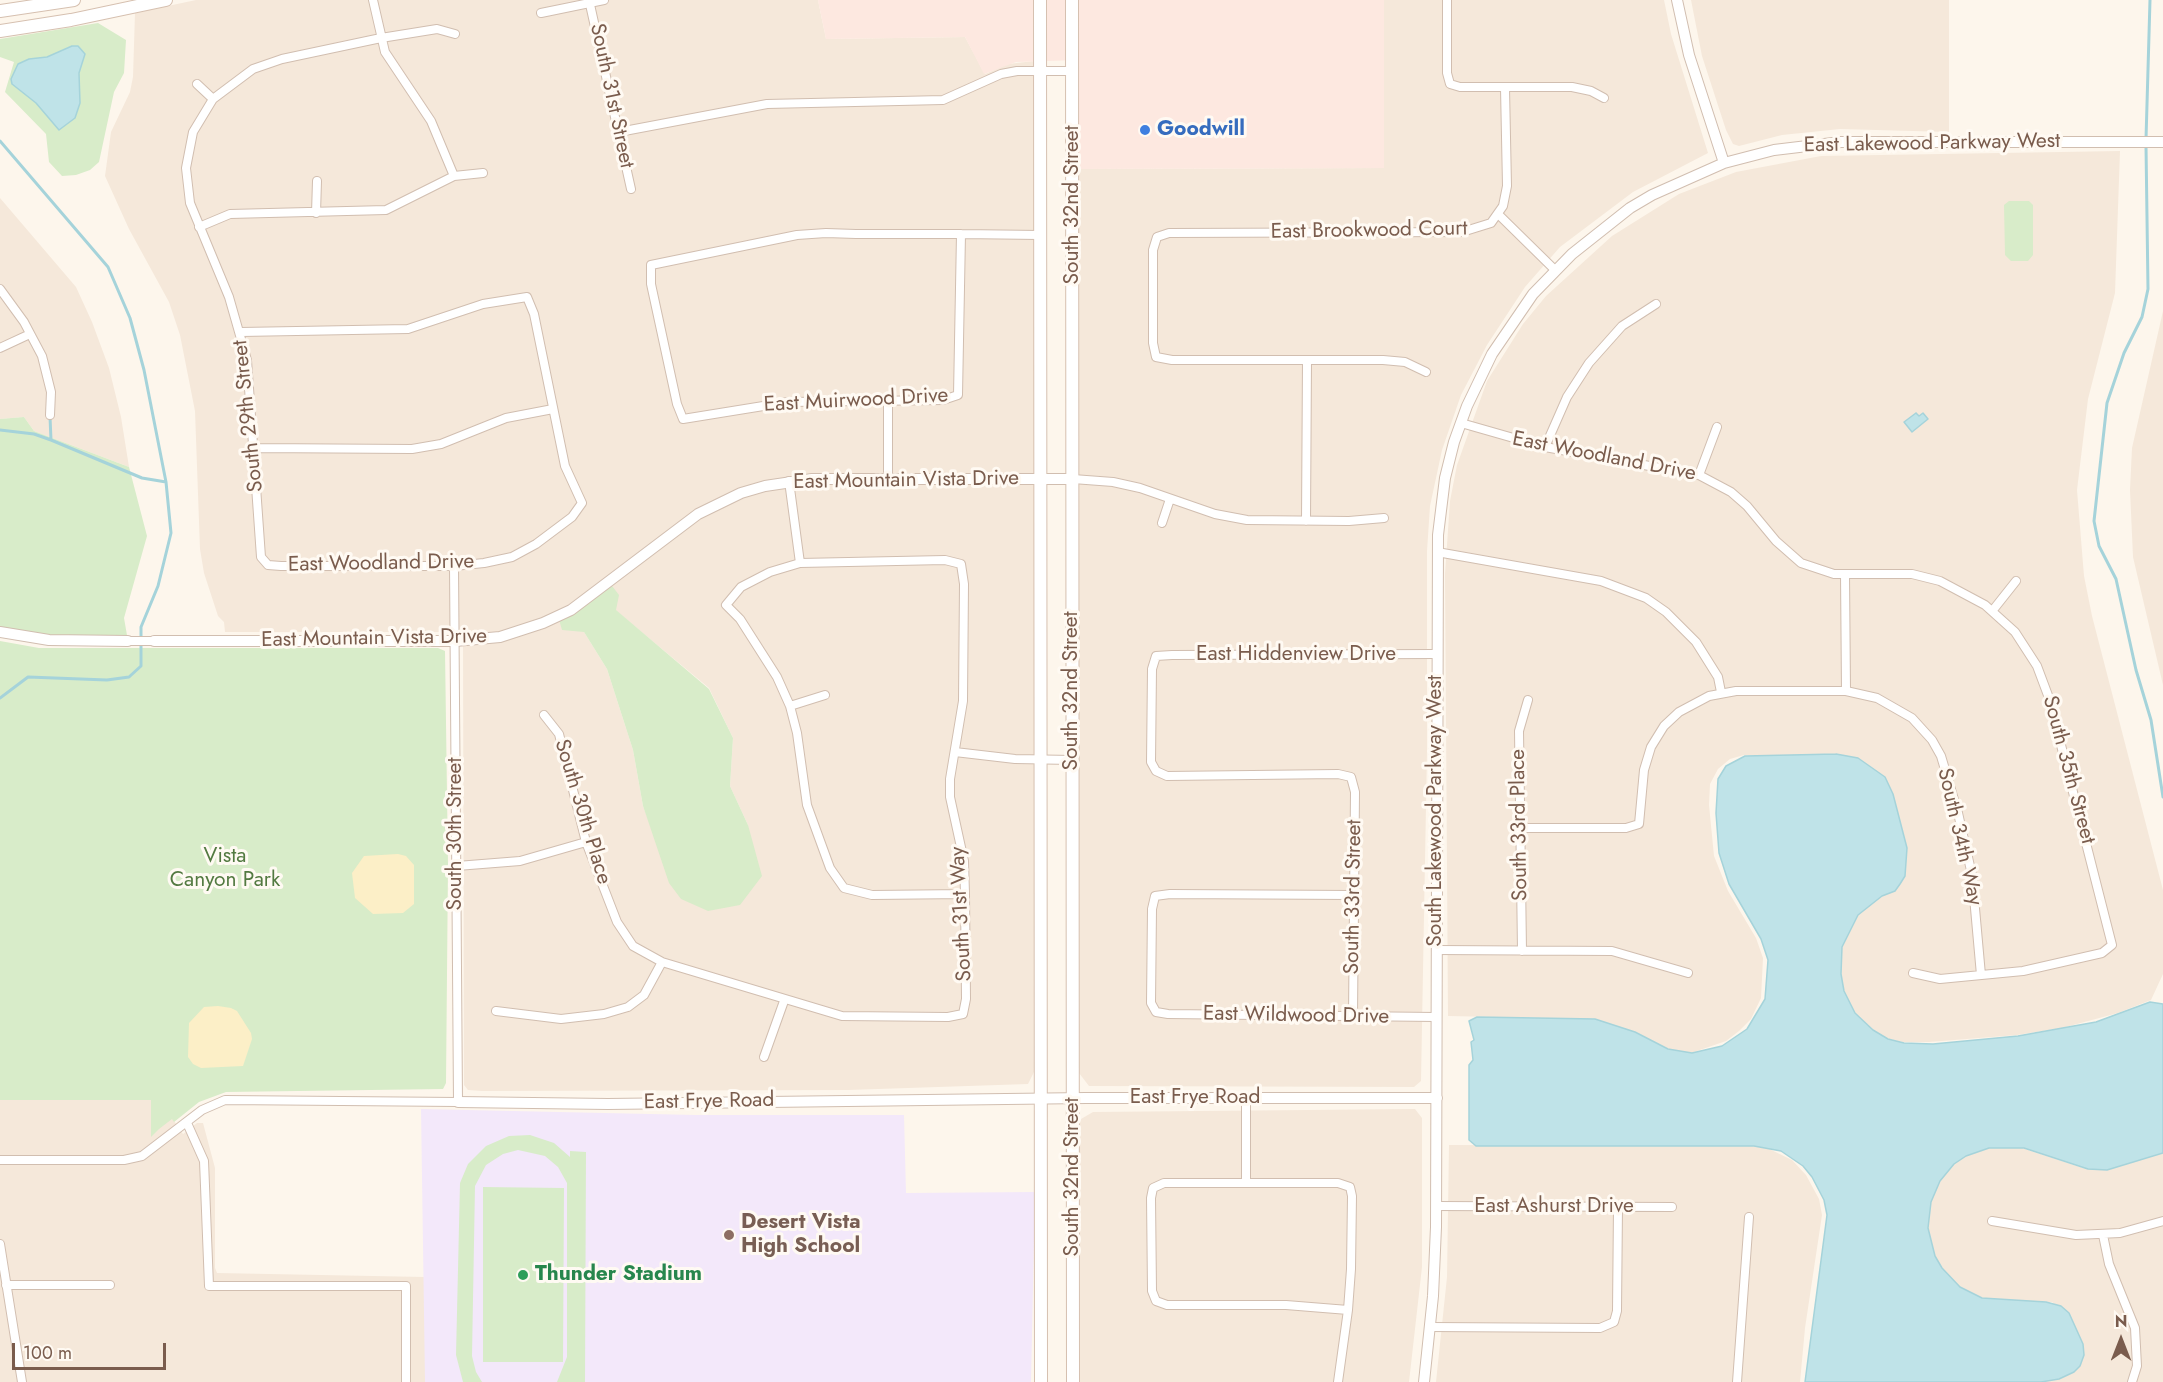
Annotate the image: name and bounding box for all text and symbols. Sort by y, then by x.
street label: South 31st Street [583,21,639,171]
place label: Goodwill [1157,117,1245,143]
marker: Goodwill [1138,123,1152,137]
street label: South 32nd Street [1060,125,1086,285]
street label: East Lakewood Parkway West [1804,129,2060,159]
street label: East Brookwood Court [1270,217,1468,245]
street label: South 29th Street [228,339,270,493]
street label: East Muirwood Drive [763,384,949,418]
street label: East Woodland Drive [1510,427,1698,487]
street label: East Mountain Vista Drive [793,466,1019,496]
street label: East Woodland Drive [288,550,474,578]
street label: South 32nd Street [1059,611,1085,771]
street label: East Mountain Vista Drive [261,624,487,654]
street label: East Hiddenview Drive [1196,642,1396,668]
street label: South Lakewood Parkway West [1423,675,1449,947]
street label: South 35th Street [2036,693,2100,847]
street label: South 30th Place [548,737,616,887]
street label: South 33rd Place [1506,749,1534,901]
street label: South 30th Street [443,758,469,910]
street label: South 34th Way [1931,766,1987,908]
street label: South 33rd Street [1340,819,1368,975]
park label: Vista Canyon Park [170,844,280,894]
street label: South 31st Way [946,846,978,982]
street label: East Wildwood Drive [1203,1002,1389,1030]
street label: East Frye Road [1130,1085,1260,1111]
street label: East Frye Road [643,1088,775,1116]
street label: South 32nd Street [1060,1097,1086,1257]
street label: East Ashurst Drive [1474,1194,1634,1220]
place label: Desert Vista High School [741,1210,860,1260]
marker: Desert Vista High School [722,1228,736,1242]
place label: Thunder Stadium [535,1262,702,1288]
marker: Thunder Stadium [516,1268,530,1282]
north arrow [2091,1310,2151,1370]
text: N [2115,1310,2127,1333]
scale bar [15,1331,170,1369]
text: 100 m [23,1340,72,1366]

